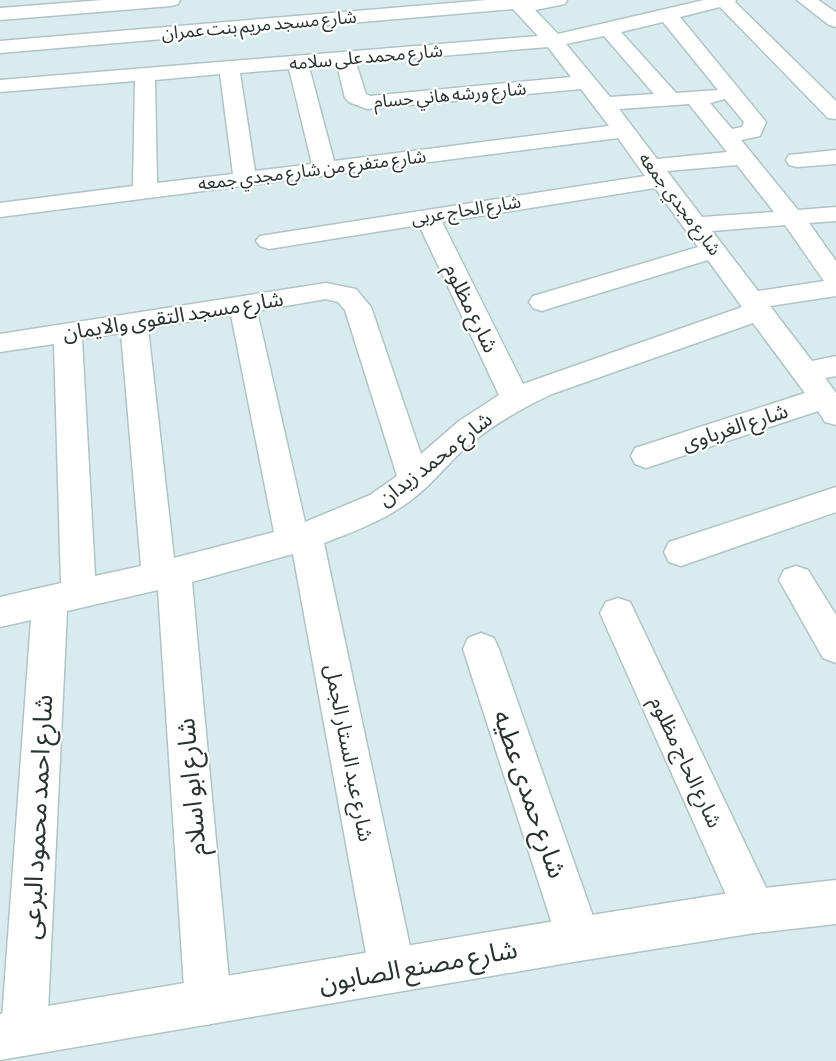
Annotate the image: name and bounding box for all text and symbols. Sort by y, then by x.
street label: شارع مسجد مريم بنت عمران [161,6,358,47]
street label: شارع محمد على سلامه [288,39,444,78]
street label: شارع ورشه هاني حسام [373,77,527,116]
street label: شارع متفرع من شارع مجدي جمعه [197,145,428,198]
street label: شارع مجدي جمعه [632,148,726,262]
street label: شارع الحاج عربى [410,190,523,233]
street label: شارع مظلوم [436,259,504,358]
street label: شارع مسجد التقوى والايمان [61,286,286,348]
street label: شارع الغرباوى [679,398,792,458]
street label: شارع محمد زيدان [373,406,499,513]
street label: شارع عبد الستار الجمل [317,662,379,844]
street label: شارع الحاج مظلوم [641,692,728,833]
street label: شارع احمد محمود البرعى [16,694,62,941]
street label: شارع حمدى عطيه [483,706,573,883]
street label: شارع ابو اسلام [170,717,217,857]
street label: شارع مصنع الصابون [316,934,521,1003]

